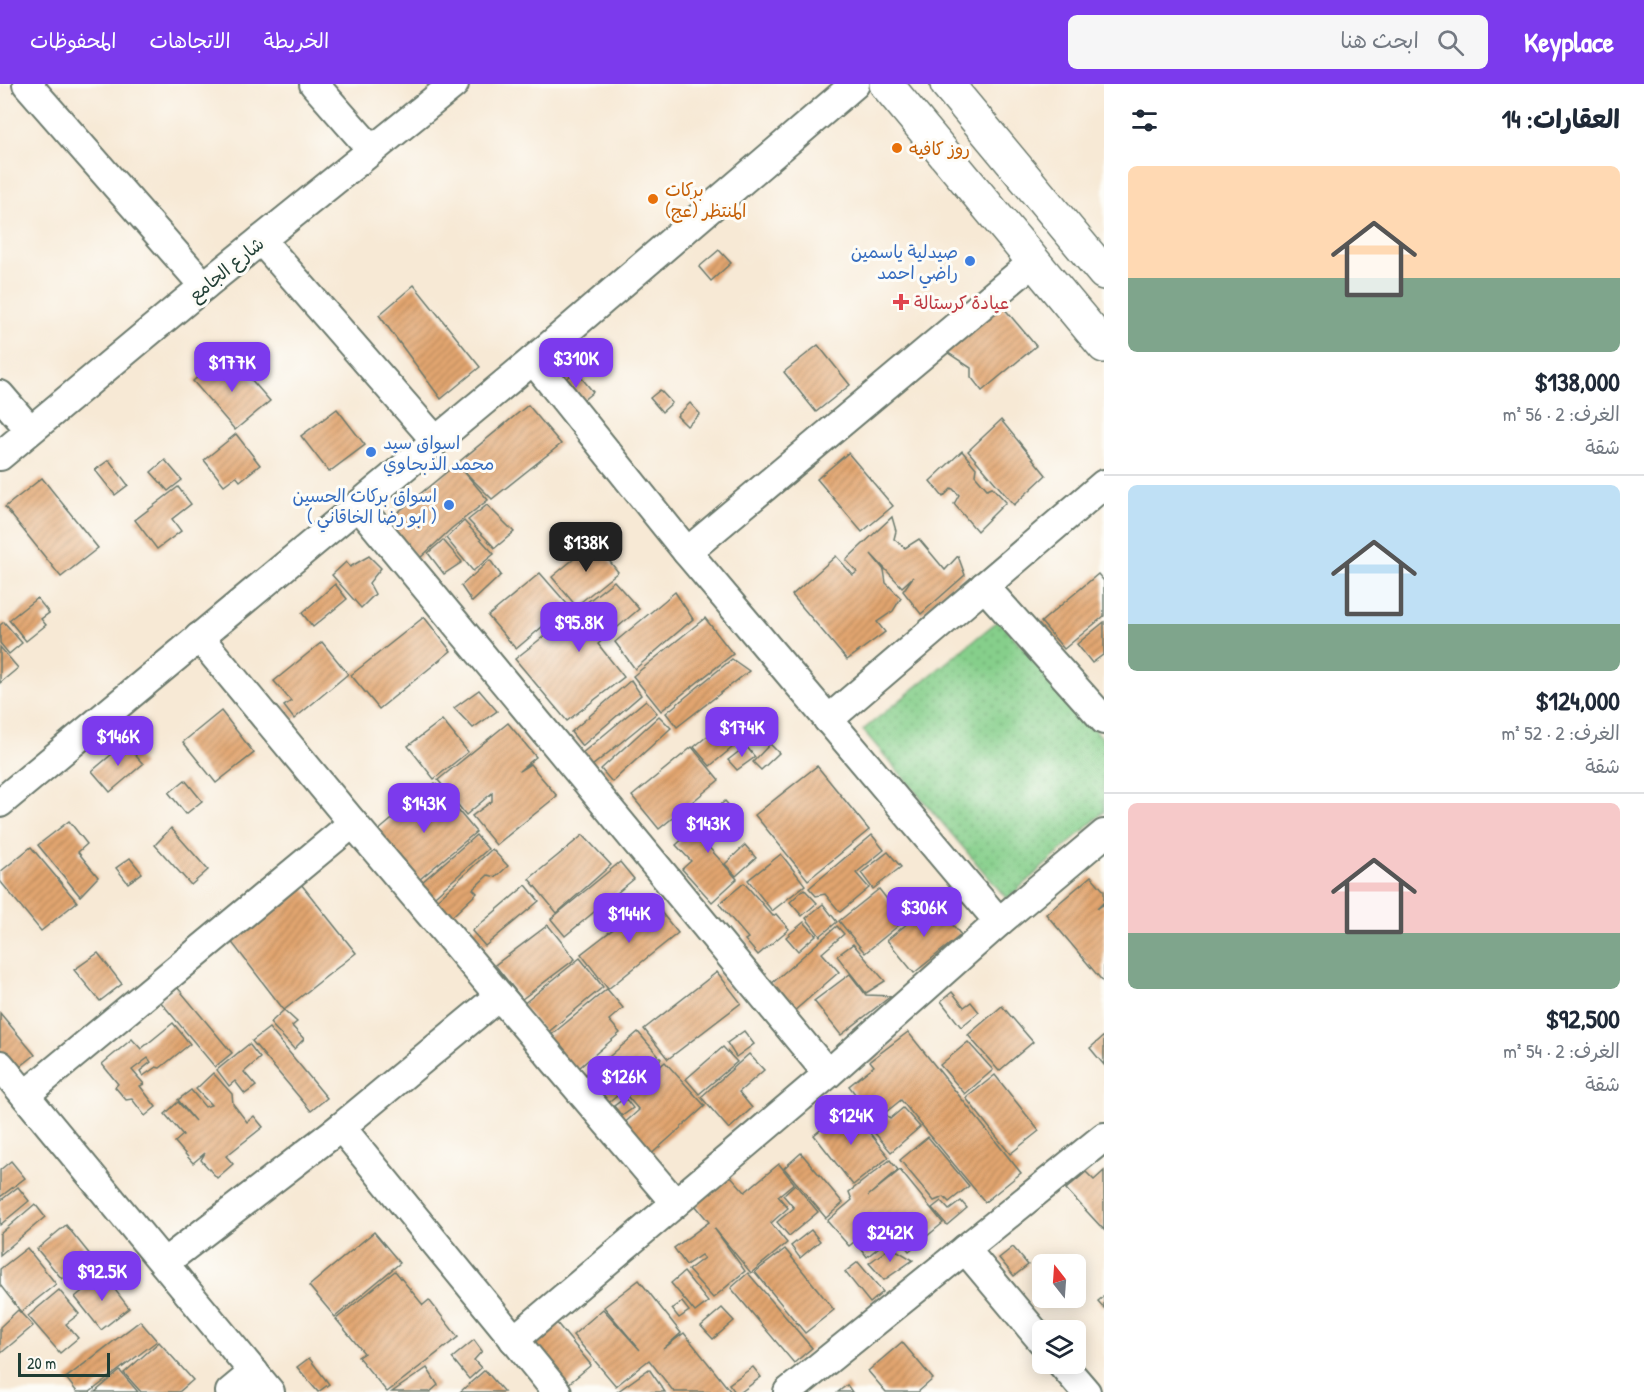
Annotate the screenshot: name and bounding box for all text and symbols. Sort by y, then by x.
search box [1068,15,1488,69]
text: Keyplace [1524,23,1614,61]
text: ابحث هنا [1340,25,1419,55]
text: المحفوظات [30,26,116,55]
text: الاتجاهات [149,26,231,55]
text: الخريطة [264,26,329,55]
icon: search [1434,26,1467,59]
text: العقارات: 14 [1502,101,1620,136]
icon: filters [1128,104,1161,137]
place label: روز كافيه [909,136,970,161]
marker: روز كافيه [890,141,904,155]
place label: بركات المنتظر (عج) [665,177,747,223]
marker: بركات المنتظر (عج) [646,192,660,206]
icon: home [1320,205,1428,313]
street label: شارع الجامع [183,231,270,308]
place label: صيدلية ياسمين راضي احمد [851,239,958,289]
marker: صيدلية ياسمين راضي احمد [963,254,977,268]
place label: عيادة كرستالة [914,290,1009,315]
marker: عيادة كرستالة [892,293,910,311]
pin: $310K [534,338,618,389]
pin: $177K [190,342,274,393]
text: $310K [553,344,599,371]
text: $177K [208,348,256,375]
text: $138,000 [1534,364,1620,399]
text: الغرف: 2 · 56 m² [1503,400,1620,427]
place label: اسواق سيد محمد الذبحاوي [383,430,494,477]
text: شقة [1585,433,1620,460]
marker: اسواق سيد محمد الذبحاوي [364,445,378,459]
place label: اسواق بركات الحسين ( ابو رضا الخاقاني ) [293,483,437,533]
marker: اسواق بركات الحسين ( ابو رضا الخاقاني ) [442,498,456,512]
pin: $138K [544,522,628,573]
icon: home [1320,524,1428,632]
text: $138K [563,528,609,555]
pin: $95.8K [530,602,628,653]
text: $95.8K [554,608,604,635]
text: $124,000 [1535,683,1620,718]
pin: $174K [700,707,784,758]
text: $174K [719,713,765,740]
pin: $146K [76,716,160,767]
text: الغرف: 2 · 52 m² [1501,719,1620,746]
text: $146K [96,722,140,749]
text: شقة [1585,752,1620,779]
pin: $143K [382,783,466,834]
text: $143K [402,789,446,816]
pin: $143K [666,803,750,854]
text: $143K [686,809,730,836]
icon: home [1320,842,1428,950]
pin: $306K [882,887,966,938]
pin: $144K [587,893,671,944]
text: $306K [901,893,947,920]
text: $144K [608,899,650,926]
text: $92,500 [1546,1001,1620,1036]
text: الغرف: 2 · 54 m² [1503,1037,1620,1064]
pin: $126K [582,1056,666,1107]
text: $126K [601,1062,647,1089]
text: شقة [1585,1070,1620,1097]
pin: $124K [809,1095,893,1146]
text: $124K [829,1101,873,1128]
pin: $242K [848,1212,932,1263]
text: $242K [867,1218,913,1245]
pin: $92.5K [53,1251,151,1302]
north arrow [1032,1254,1086,1308]
map controls [1032,1254,1086,1374]
text: $92.5K [77,1257,127,1284]
button: layers [1032,1320,1086,1374]
scale bar [18,1350,110,1378]
text: 20 m [27,1352,56,1374]

